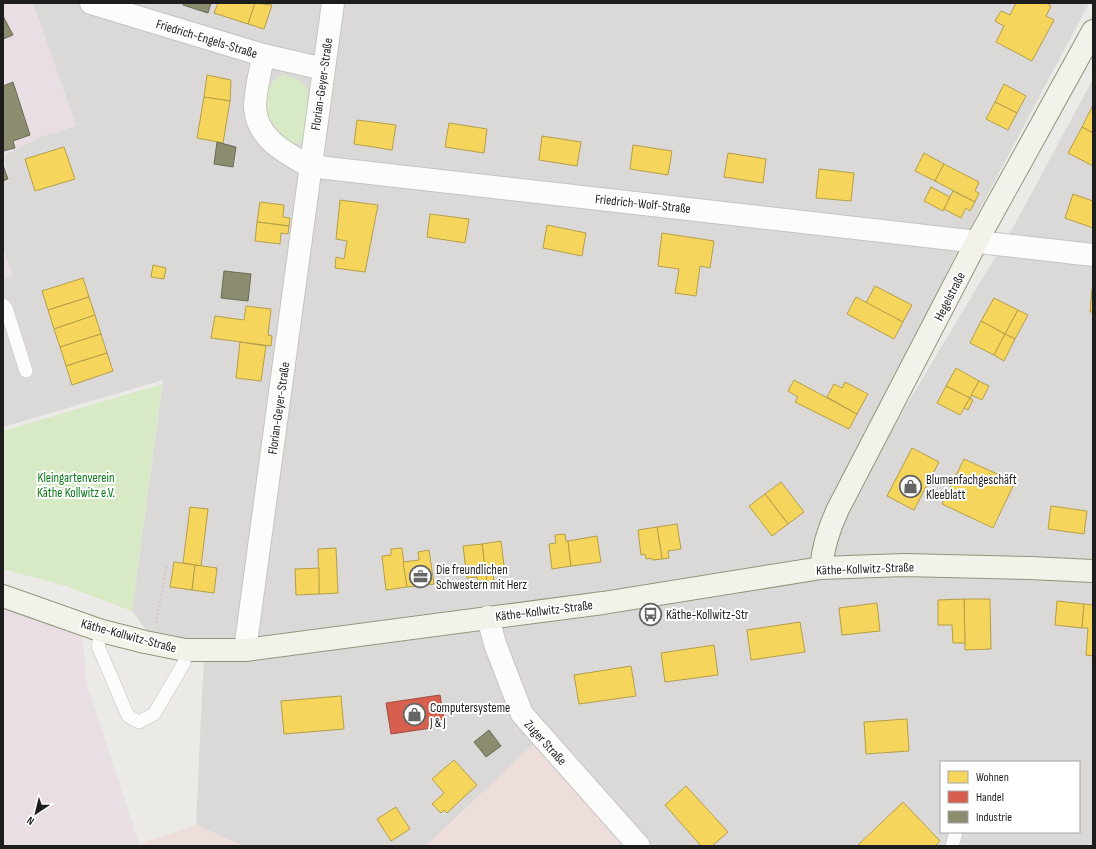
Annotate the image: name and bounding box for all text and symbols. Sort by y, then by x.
street label: Friedrich-Engels-Straße [154,16,259,62]
street label: Florian-Geyer-Straße [308,37,336,131]
street label: Friedrich-Wolf-Straße [594,191,692,217]
street label: Hegelstraße [931,269,969,323]
street label: Florian-Geyer-Straße [265,361,293,455]
park label: Kleingartenverein Käthe Kollwitz e.V. [37,470,115,501]
place label: Blumenfachgeschäft Kleeblatt [926,472,1017,503]
shop icon: Blumenfachgeschäft Kleeblatt [898,473,924,499]
street label: Käthe-Kollwitz-Straße [816,559,914,579]
place label: Die freundlichen Schwestern mit Herz [436,562,527,593]
office icon: Die freundlichen Schwestern mit Herz [407,563,433,589]
street label: Käthe-Kollwitz-Straße [494,597,594,625]
bus stop icon: Käthe-Kollwitz-Str [637,601,663,627]
place label: Käthe-Kollwitz-Str [666,607,749,623]
street label: Käthe-Kollwitz-Straße [79,616,178,656]
place label: Computersysteme J & J [429,700,510,731]
shop icon: Computersysteme J & J [402,701,428,727]
street label: Zuger Straße [521,717,570,769]
legend [940,761,1080,833]
text: Wohnen [976,770,1009,785]
text: Handel [976,790,1004,805]
north arrow [16,793,56,833]
text: Industrie [976,810,1012,825]
text: N [24,814,37,828]

